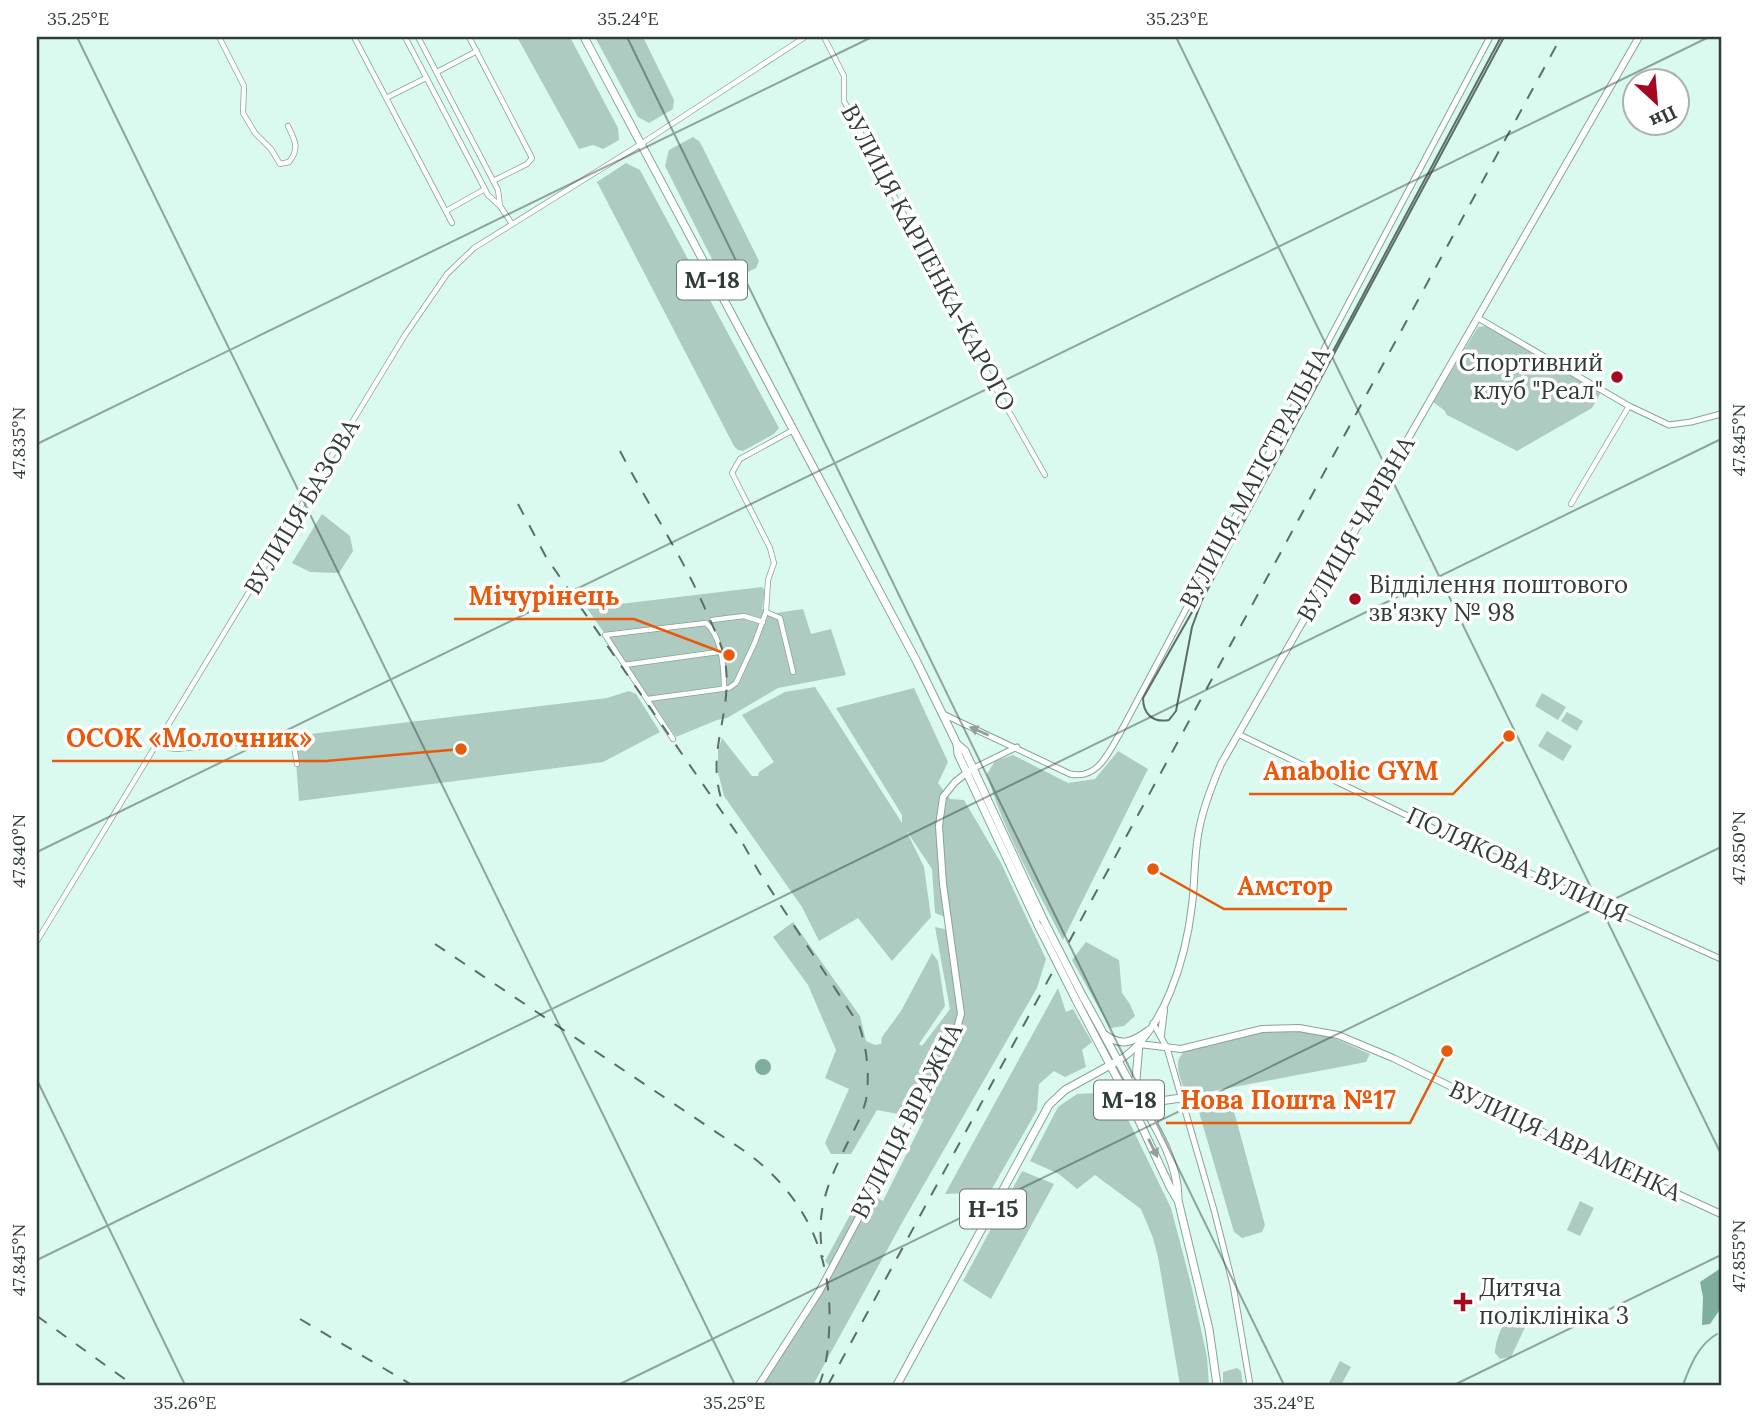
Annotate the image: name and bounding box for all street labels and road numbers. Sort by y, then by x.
street label: ВУЛИЦЯ КАРПЕНКА-КАРОГО [834,99,1023,416]
road number: М-18 [677,260,747,300]
street label: ВУЛИЦЯ МАГІСТРАЛЬНА [1173,341,1337,613]
street label: ВУЛИЦЯ БАЗОВА [237,413,367,600]
street label: ВУЛИЦЯ ЧАРІВНА [1290,430,1422,627]
street label: ПОЛЯКОВА ВУЛИЦЯ [1402,800,1633,929]
street label: ВУЛИЦЯ ВІРАЖНА [844,1017,970,1224]
street label: ВУЛИЦЯ АВРАМЕНКА [1444,1073,1687,1208]
road number: М-18 [1094,1080,1164,1120]
road number: Н-15 [960,1190,1026,1228]

